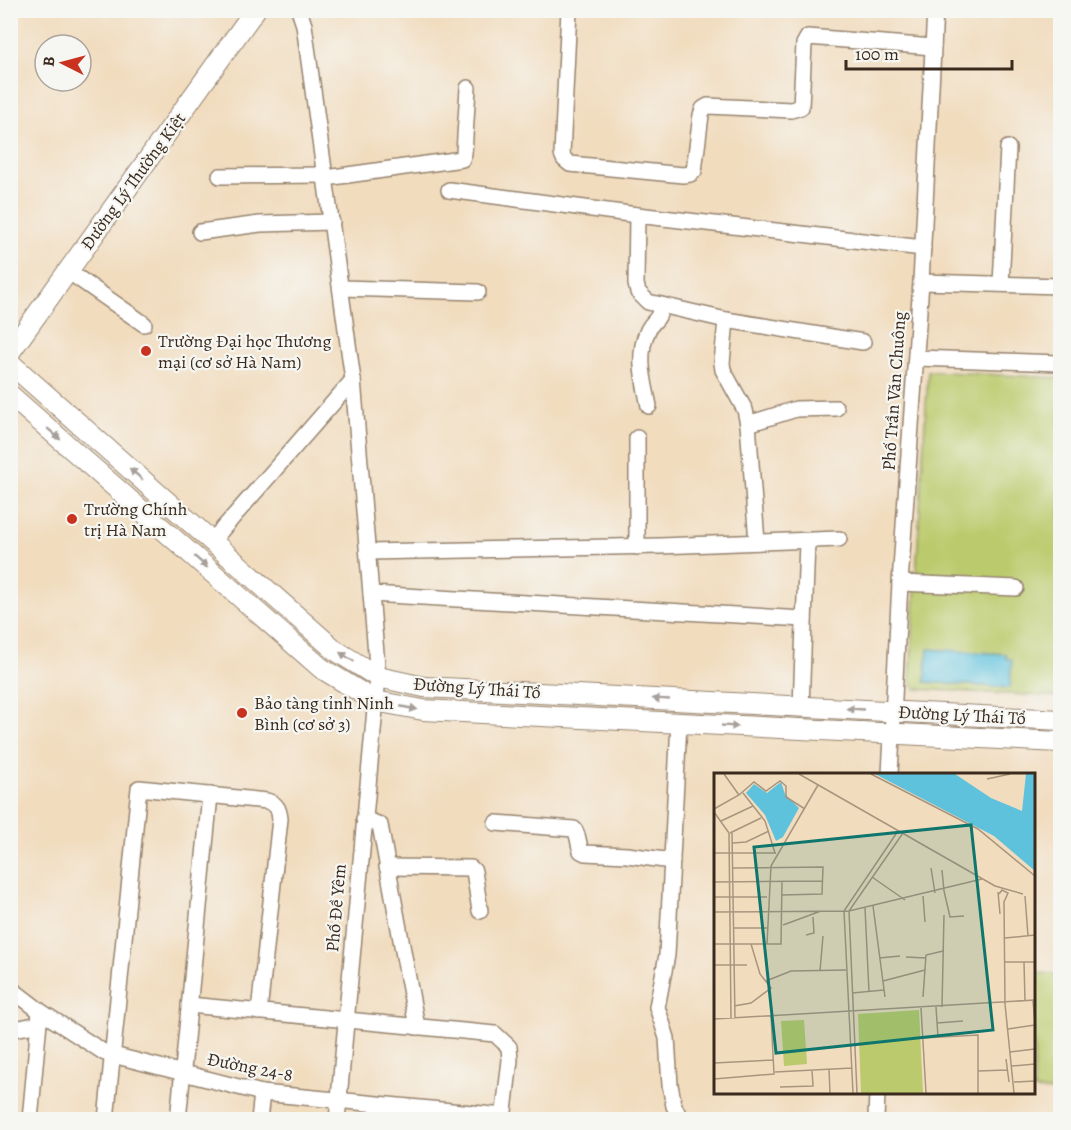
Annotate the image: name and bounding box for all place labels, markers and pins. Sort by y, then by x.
place label: Trường Đại học Thương mại (cơ sở Hà Nam) [158,329,331,374]
marker: Trường Đại học Thương mại (cơ sở Hà Nam) [139,344,153,358]
place label: Trường Chính trị Hà Nam [84,497,188,542]
marker: Trường Chính trị Hà Nam [65,512,79,526]
place label: Bảo tàng tỉnh Ninh Bình (cơ sở 3) [254,691,394,736]
marker: Bảo tàng tỉnh Ninh Bình (cơ sở 3) [235,706,249,720]

